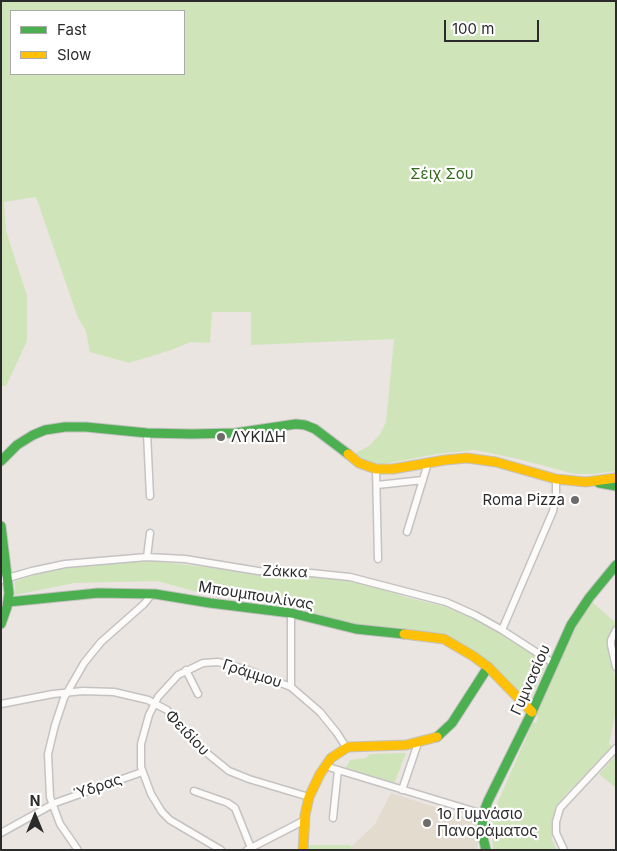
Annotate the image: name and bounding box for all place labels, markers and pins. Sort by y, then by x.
place label: ΛΥΚΙΔΗ [231,428,286,446]
marker: ΛΥΚΙΔΗ [215,431,227,443]
place label: Roma Pizza [483,491,565,509]
marker: Roma Pizza [569,494,581,506]
place label: 1ο Γυμνάσιο Πανοράματος [437,805,538,840]
marker: 1ο Γυμνάσιο Πανοράματος [421,817,433,829]

